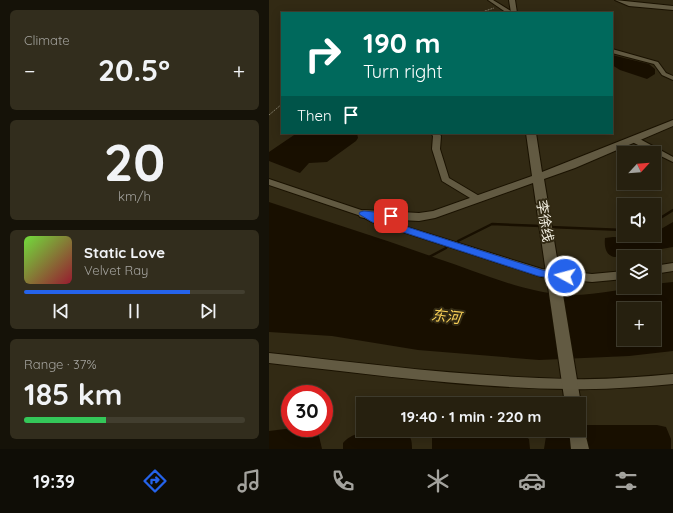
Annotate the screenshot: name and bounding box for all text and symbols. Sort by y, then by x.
text: 190 m [363,25,441,60]
icon: right [297,28,349,80]
text: Climate [24,32,70,48]
text: 20.5° [98,51,170,89]
text: − [24,57,35,85]
text: + [233,57,245,85]
text: Turn right [363,60,443,83]
icon: arrive [340,104,362,126]
text: Then [297,106,332,125]
text: 20 [104,129,165,194]
north arrow [617,146,661,190]
map controls [617,146,661,346]
text: km/h [118,188,151,204]
button: sound [617,198,661,242]
pin [374,199,408,233]
street label: 李徐线 [533,199,557,243]
icon: arrive [380,205,402,227]
text: Static Love [84,243,165,262]
button: layers [617,250,661,294]
position arrow [544,255,586,297]
text: Velvet Ray [84,262,149,278]
icon: previous [50,300,72,322]
icon: pause [123,300,145,322]
icon: next [197,300,219,322]
button: + [617,302,661,346]
water label: 东河 [430,305,465,328]
text: Range · 37% [24,356,97,372]
text: 185 km [24,375,123,413]
speed limit sign: 30 [281,385,333,437]
text: 19:40 · 1 min · 220 m [401,407,541,426]
icon: directions [141,467,169,495]
icon: music [235,467,263,495]
icon: phone [329,467,357,495]
icon: climate [424,467,452,495]
icon: car [518,467,546,495]
icon: filters [612,467,640,495]
text: 19:39 [33,470,75,493]

